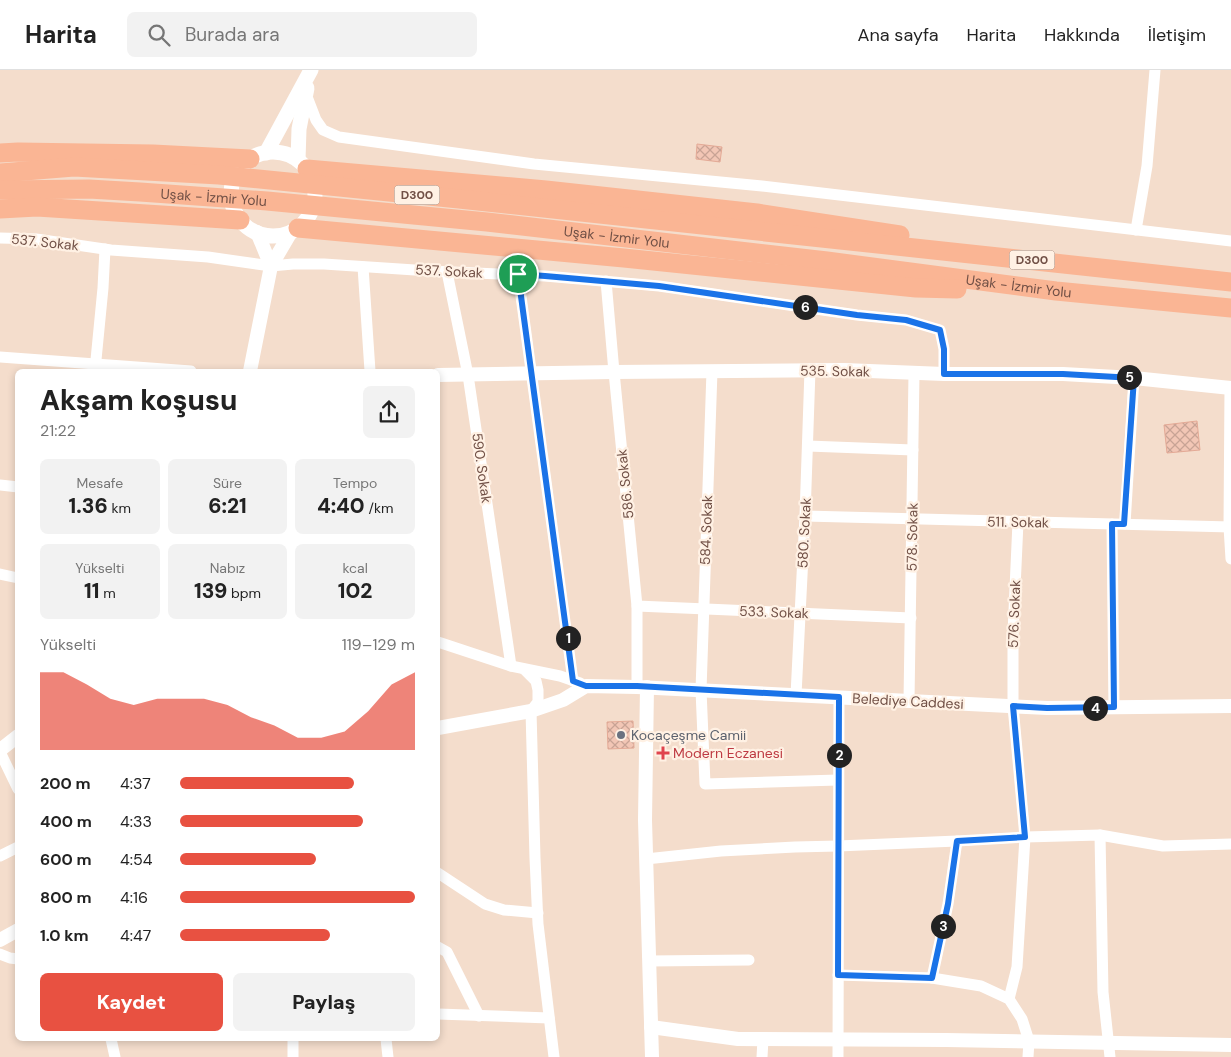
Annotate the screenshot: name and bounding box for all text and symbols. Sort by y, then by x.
search box [127,12,477,57]
text: Harita [25,19,97,50]
icon: search [145,21,173,49]
text: Burada ara [185,22,280,47]
text: Ana sayfa [858,23,938,47]
text: Harita [966,23,1016,47]
text: Hakkında [1044,23,1120,47]
text: İletişim [1148,23,1206,47]
street label: Uşak - İzmir Yolu [160,184,267,210]
road number: D300 [394,186,440,204]
street label: Uşak - İzmir Yolu [563,222,671,252]
street label: 537. Sokak [10,230,80,254]
road number: D300 [1010,250,1054,270]
pin [497,253,539,295]
street label: 537. Sokak [415,260,483,282]
icon: arrive [504,260,532,288]
street label: Uşak - İzmir Yolu [965,270,1072,301]
pin: 6 [792,294,818,320]
text: 6 [801,298,810,316]
street label: 535. Sokak [800,361,870,381]
pin: 5 [1116,364,1142,390]
text: 5 [1125,368,1134,386]
text: Akşam koşusu [40,382,237,419]
button: share [363,386,415,438]
text: 21:22 [40,420,76,441]
street label: 590. Sokak [468,432,496,504]
street label: 586. Sokak [612,448,638,520]
text: Mesafe [76,474,123,492]
text: Süre [213,474,242,492]
text: Tempo [333,474,377,492]
text: 1.36 [69,492,108,520]
text: 6:21 [208,492,247,520]
text: 4:40 [317,492,365,520]
street label: 584. Sokak [696,495,716,565]
street label: 580. Sokak [793,497,815,569]
text: km [108,499,131,517]
text: /km [365,499,393,517]
street label: 578. Sokak [902,503,922,571]
street label: 511. Sokak [987,512,1049,532]
text: Yükselti [75,559,124,577]
text: Nabız [210,559,245,577]
text: kcal [343,559,368,577]
text: 11 [84,577,99,605]
text: 139 [194,577,227,605]
text: 102 [338,577,372,605]
street label: 576. Sokak [1004,580,1024,648]
text: m [99,584,116,602]
text: bpm [227,584,261,602]
street label: 533. Sokak [739,602,809,622]
pin: 1 [556,626,580,650]
text: 1 [566,629,571,647]
text: Yükselti [40,634,96,655]
text: 119–129 m [342,634,415,655]
street label: Belediye Caddesi [852,689,964,713]
pin: 4 [1082,696,1108,720]
text: 4 [1091,699,1100,717]
place label: Kocaçeşme Camii [631,726,746,744]
marker: Kocaçeşme Camii [615,729,627,741]
pin: 2 [826,742,852,768]
place label: Modern Eczanesi [673,744,783,762]
text: 2 [835,746,844,764]
marker: Modern Eczanesi [657,747,669,759]
text: 200 m [40,773,91,794]
text: 4:37 [120,773,151,794]
text: 400 m [40,811,92,832]
text: 4:33 [120,811,152,832]
text: 600 m [40,849,92,870]
text: 4:54 [120,849,152,870]
text: 800 m [40,887,91,908]
text: 4:16 [120,887,148,908]
pin: 3 [930,914,956,938]
text: 3 [939,917,948,935]
text: 1.0 km [40,925,89,946]
text: 4:47 [120,925,151,946]
button: Kaydet [40,973,223,1031]
button: Paylaş [233,973,415,1031]

